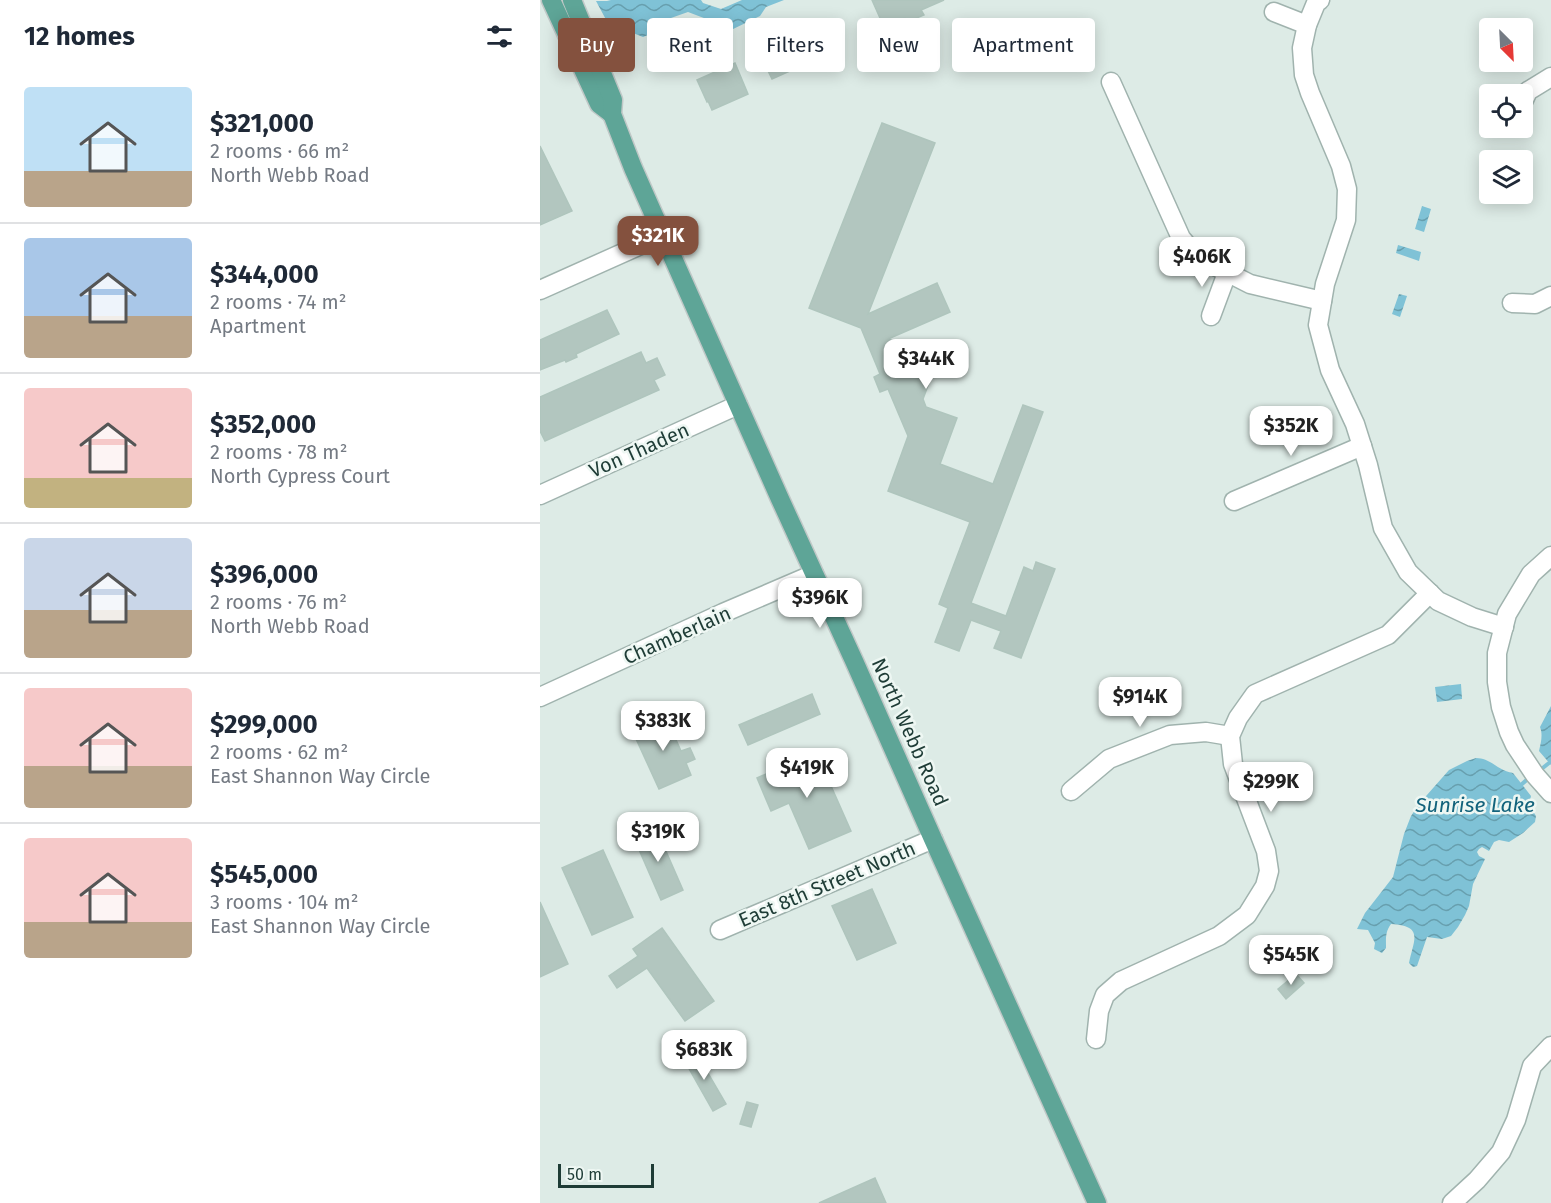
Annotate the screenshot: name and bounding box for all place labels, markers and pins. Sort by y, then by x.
pin: $321K [616,216,700,267]
pin: $406K [1160,237,1244,288]
pin: $344K [884,339,968,390]
pin: $352K [1249,406,1333,457]
pin: $396K [778,578,862,629]
pin: $914K [1098,677,1182,728]
pin: $383K [621,701,705,752]
pin: $419K [765,748,849,799]
pin: $299K [1229,762,1313,813]
pin: $319K [616,812,700,863]
pin: $545K [1249,935,1333,986]
pin: $683K [662,1030,746,1081]

